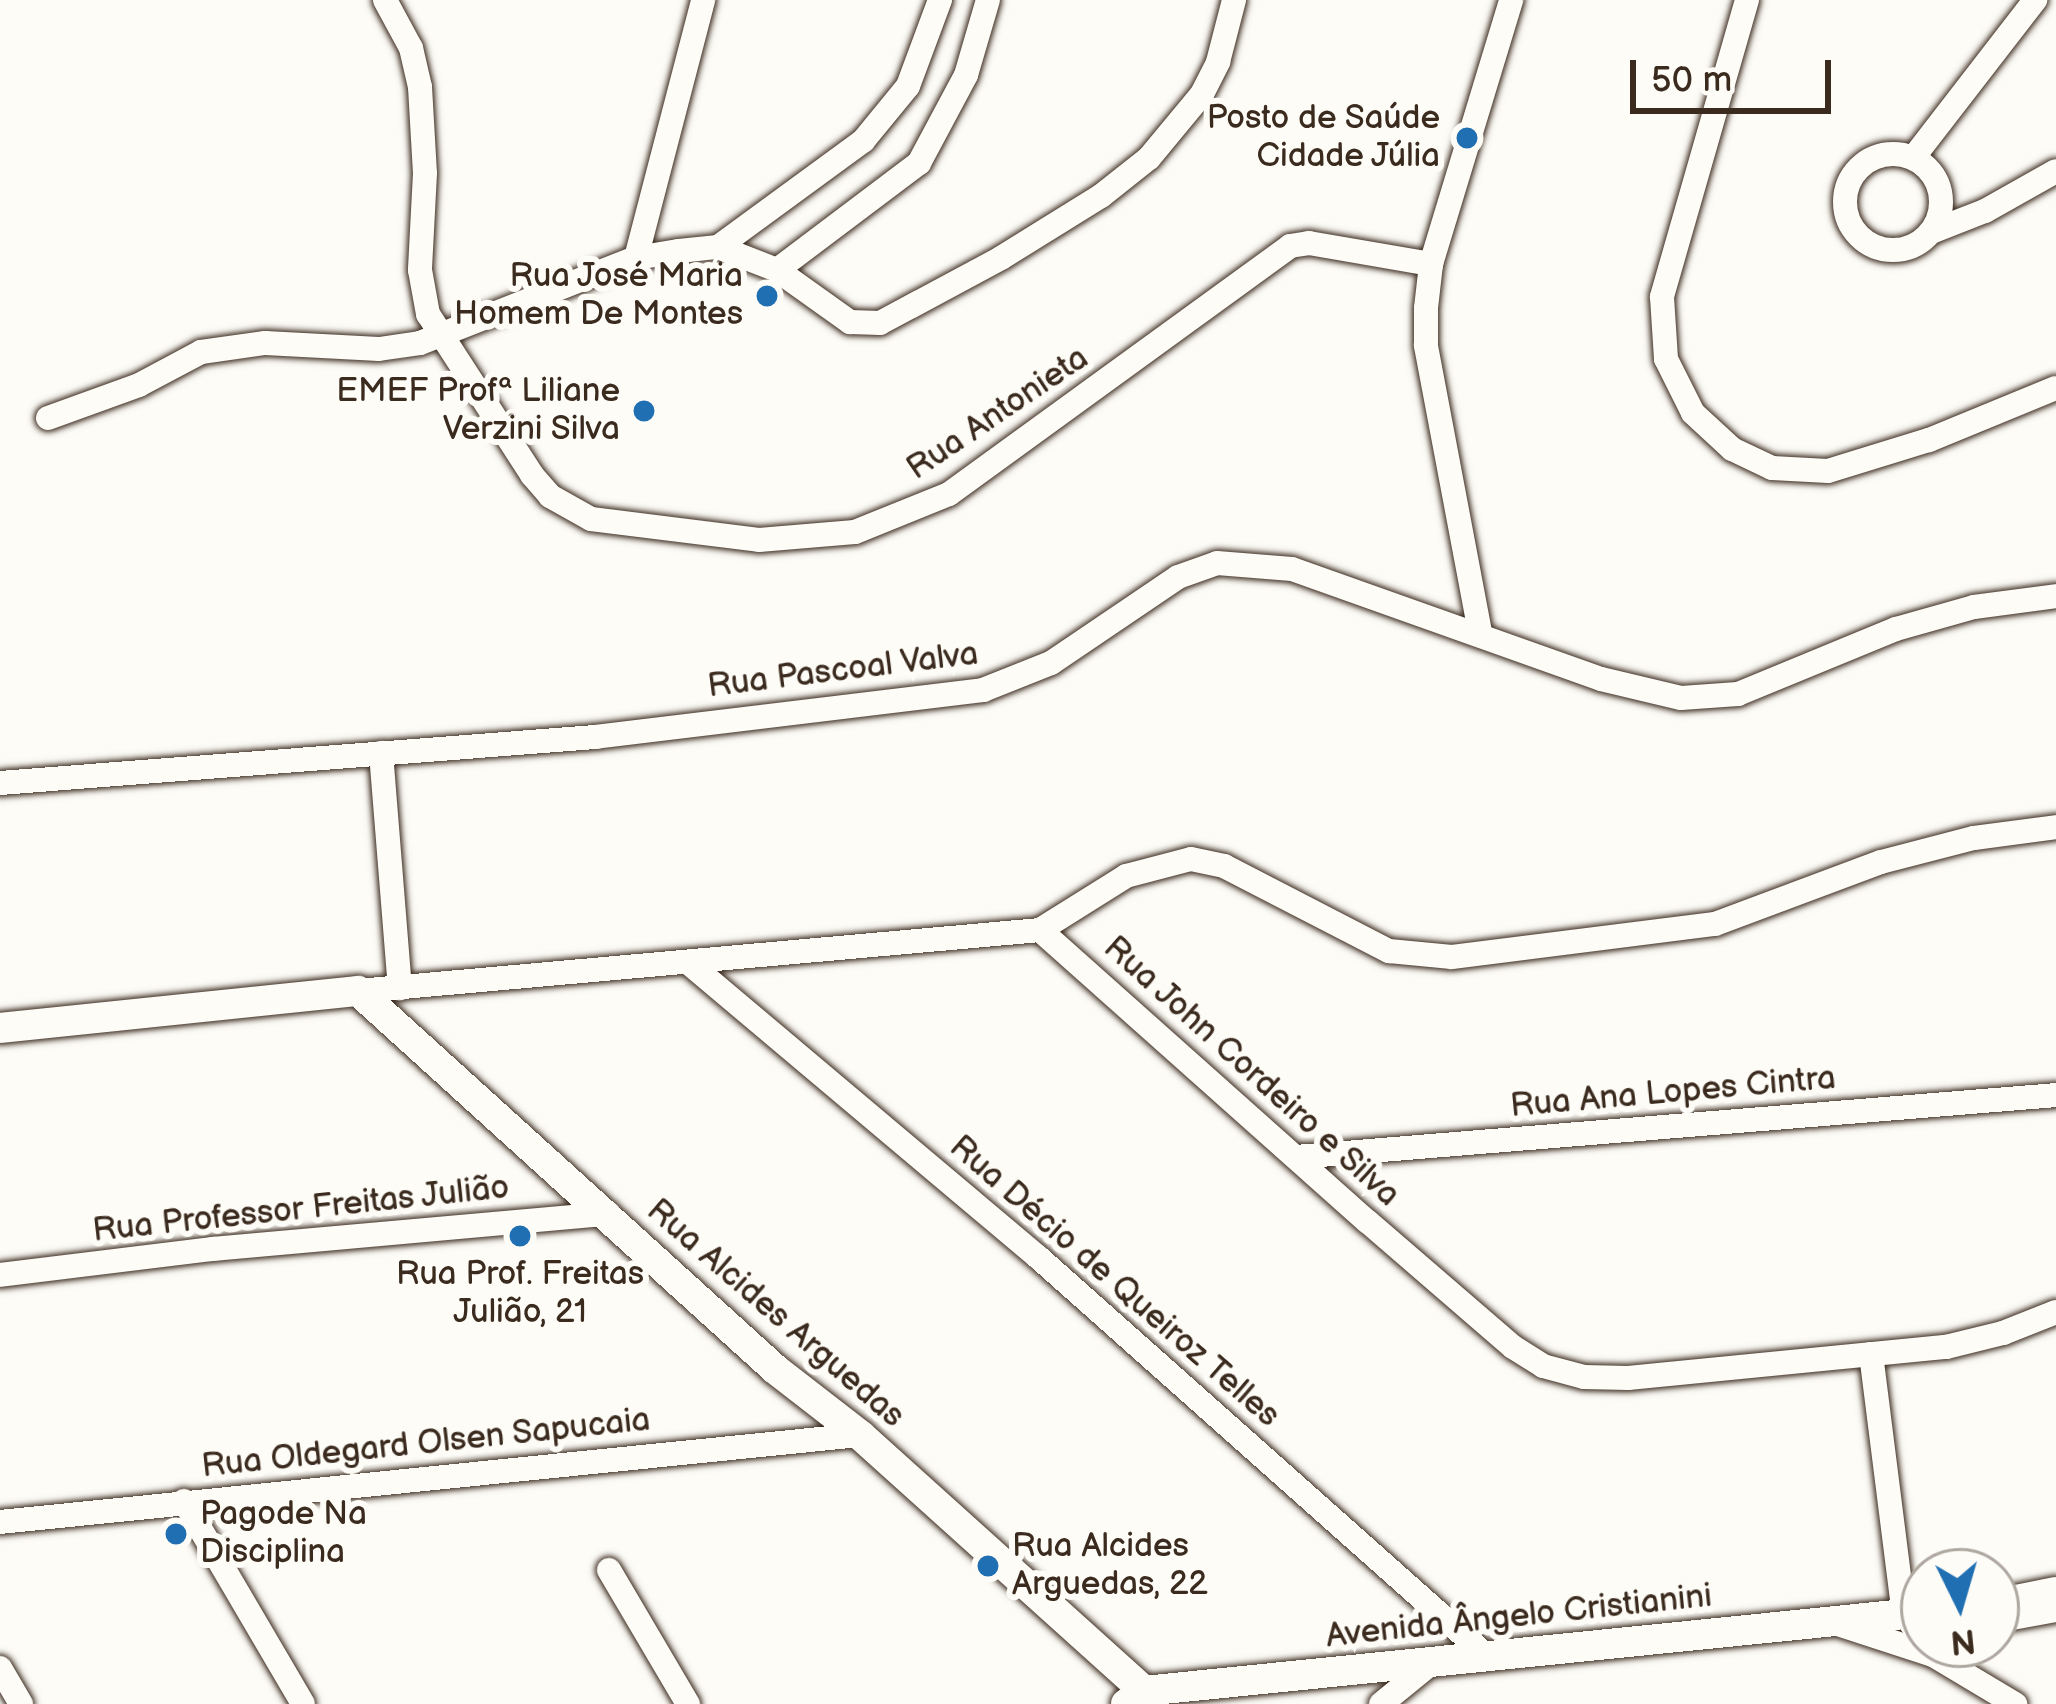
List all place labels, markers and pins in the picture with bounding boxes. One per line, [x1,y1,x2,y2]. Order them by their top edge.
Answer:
place label: Posto de Saúde Cidade Júlia [1206,99,1440,177]
marker: Posto de Saúde Cidade Júlia [1451,122,1483,154]
place label: Rua José Maria Homem De Montes [454,257,743,335]
marker: Rua José Maria Homem De Montes [754,283,780,309]
place label: EMEF Profª Liliane Verzini Silva [336,372,620,450]
marker: EMEF Profª Liliane Verzini Silva [631,398,657,424]
marker: Rua Prof. Freitas Julião, 21 [507,1223,533,1249]
place label: Rua Prof. Freitas Julião, 21 [396,1255,644,1333]
place label: Pagode Na Disciplina [200,1495,367,1573]
marker: Pagode Na Disciplina [163,1521,189,1547]
place label: Rua Alcides Arguedas, 22 [1012,1527,1208,1605]
marker: Rua Alcides Arguedas, 22 [975,1553,1001,1579]

